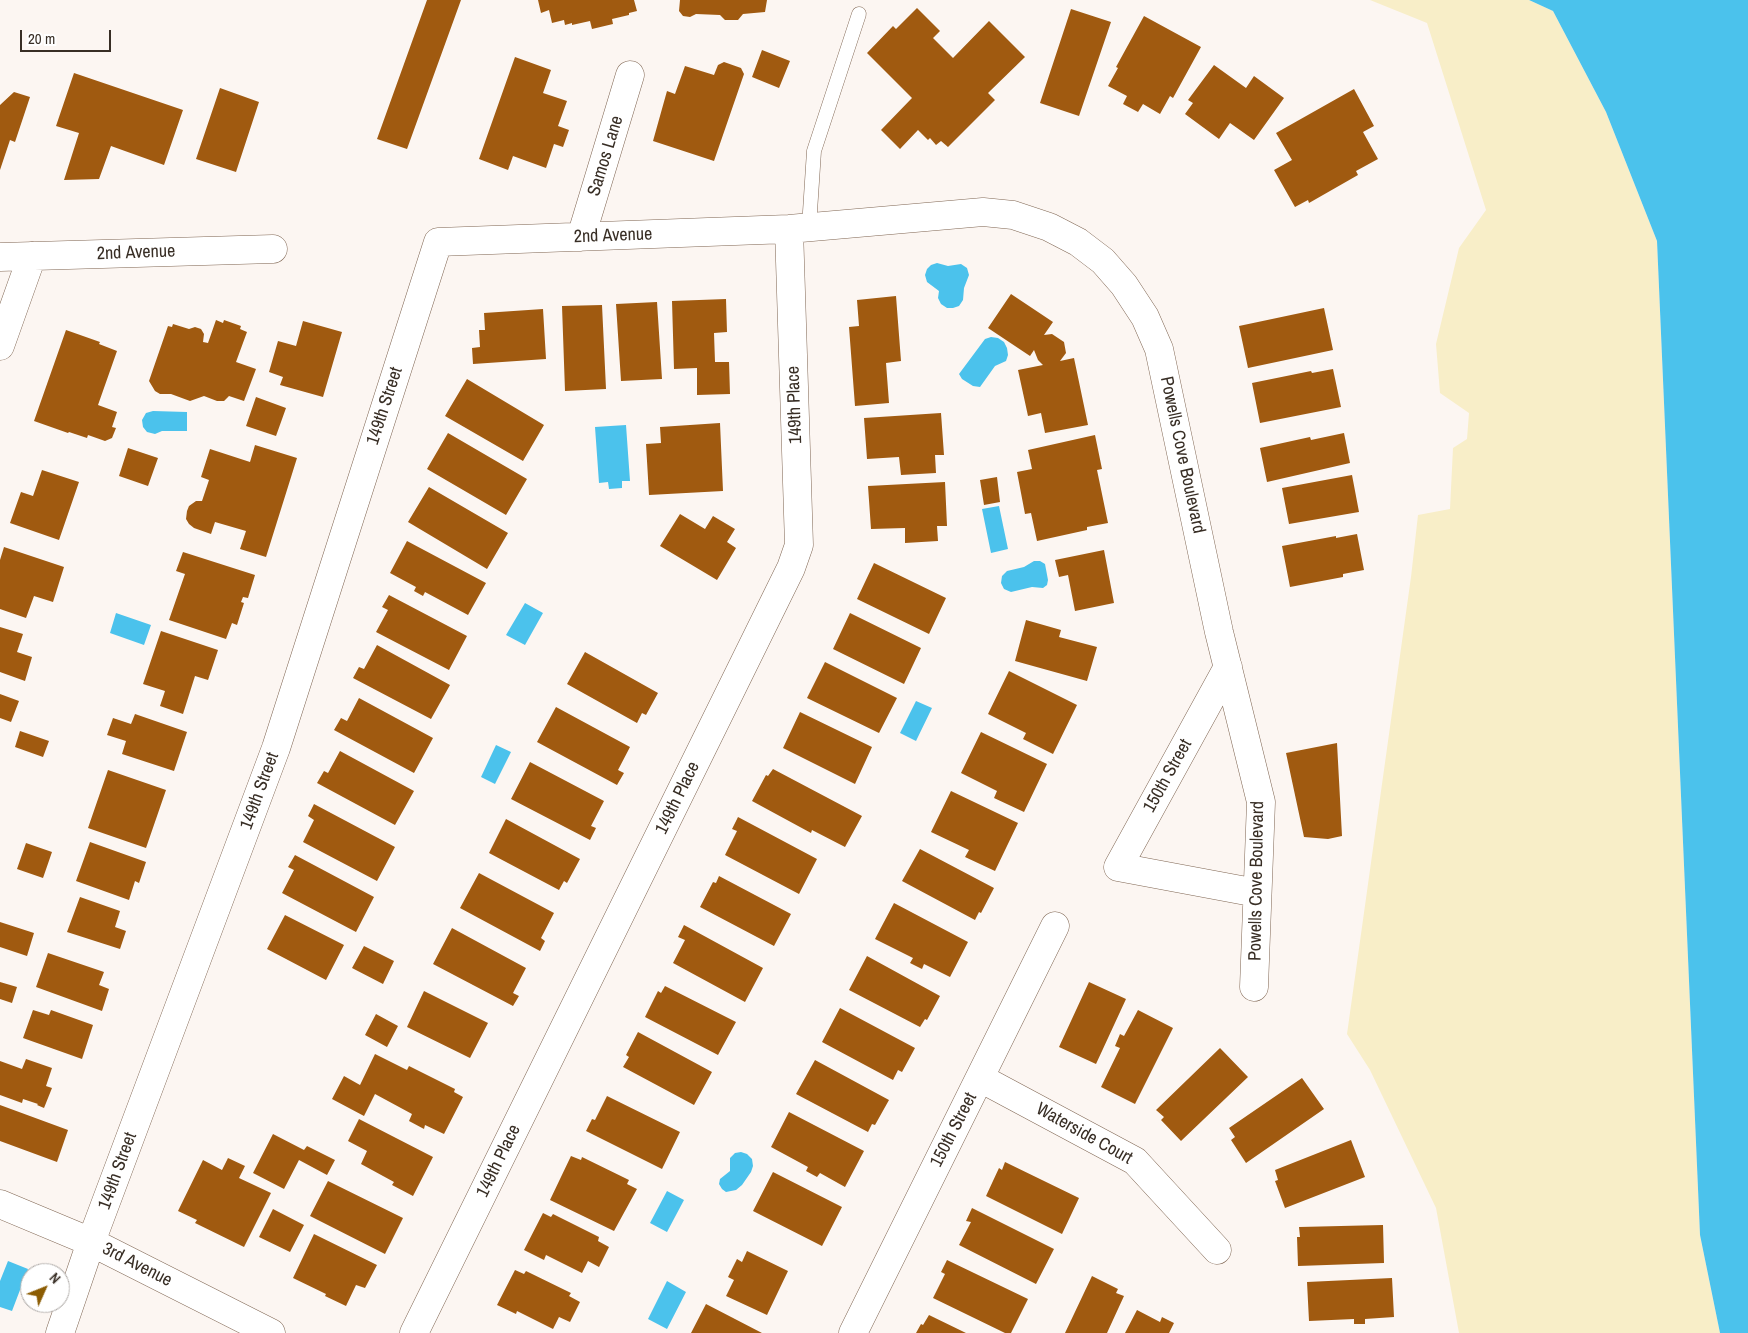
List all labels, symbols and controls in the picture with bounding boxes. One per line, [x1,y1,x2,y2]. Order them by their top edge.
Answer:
scale bar [22,20,114,52]
text: 20 m [28,28,55,49]
street label: Samos Lane [584,113,628,199]
street label: 2nd Avenue [573,224,653,248]
street label: 2nd Avenue [96,241,176,265]
street label: 149th Street [362,364,408,448]
street label: 149th Place [783,366,807,444]
street label: Powells Cove Boulevard [1155,375,1209,535]
street label: 150th Street [1139,736,1197,816]
street label: 149th Street [236,750,284,832]
street label: 149th Place [651,758,705,838]
street label: Powells Cove Boulevard [1245,801,1269,961]
street label: 150th Street [926,1089,982,1171]
street label: Waterside Court [1032,1099,1136,1169]
street label: 149th Place [472,1121,526,1201]
street label: 149th Street [94,1130,142,1212]
street label: 3rd Avenue [99,1238,175,1292]
north arrow [20,1263,70,1313]
text: N [46,1269,64,1288]

